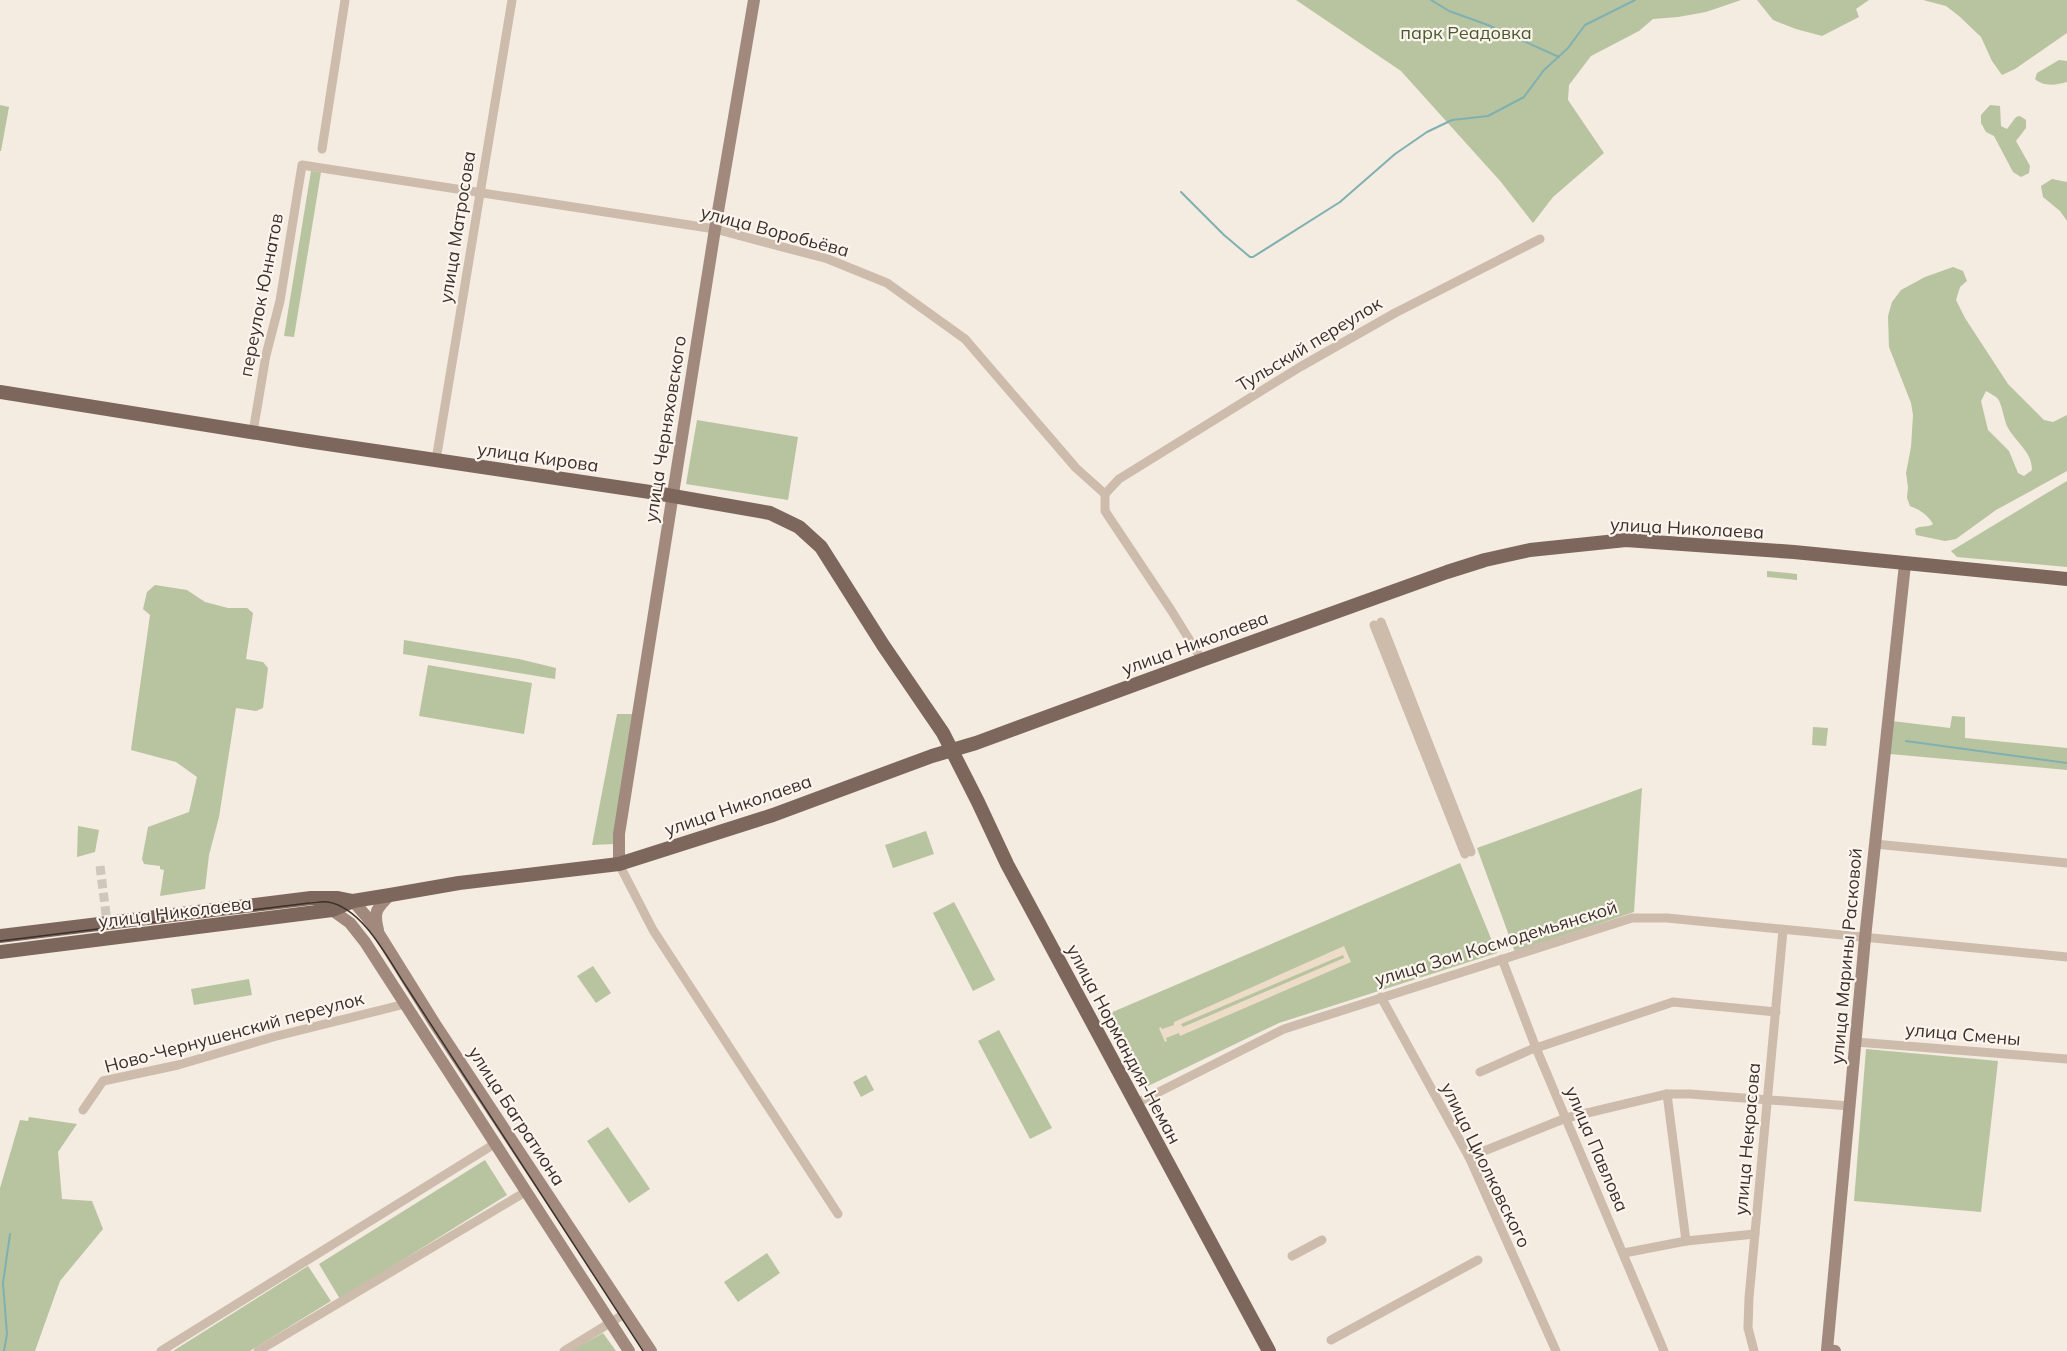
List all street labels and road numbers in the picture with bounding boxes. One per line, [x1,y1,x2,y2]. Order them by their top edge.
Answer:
street label: улица Матросова [434,149,480,305]
street label: улица Воробьёва [698,200,852,262]
street label: переулок Юннатов [234,211,288,379]
street label: Тульский переулок [1232,291,1386,396]
street label: улица Черняховского [639,334,691,524]
street label: улица Кирова [476,437,600,477]
street label: улица Николаева [1609,512,1765,544]
street label: улица Николаева [1119,606,1271,680]
street label: улица Николаева [661,769,815,841]
street label: улица Марины Расковой [1825,847,1867,1065]
street label: улица Николаева [97,891,253,933]
street label: улица Зои Космодемьянской [1372,895,1620,991]
street label: улица Нормандия-Неман [1061,940,1187,1148]
street label: Ново-Чернушенский переулок [102,986,366,1078]
street label: улица Смены [1904,1018,2022,1050]
street label: улица Багратиона [463,1042,571,1190]
street label: улица Некрасова [1729,1062,1765,1216]
street label: улица Циолковского [1436,1079,1536,1251]
street label: улица Павлова [1560,1083,1634,1215]

